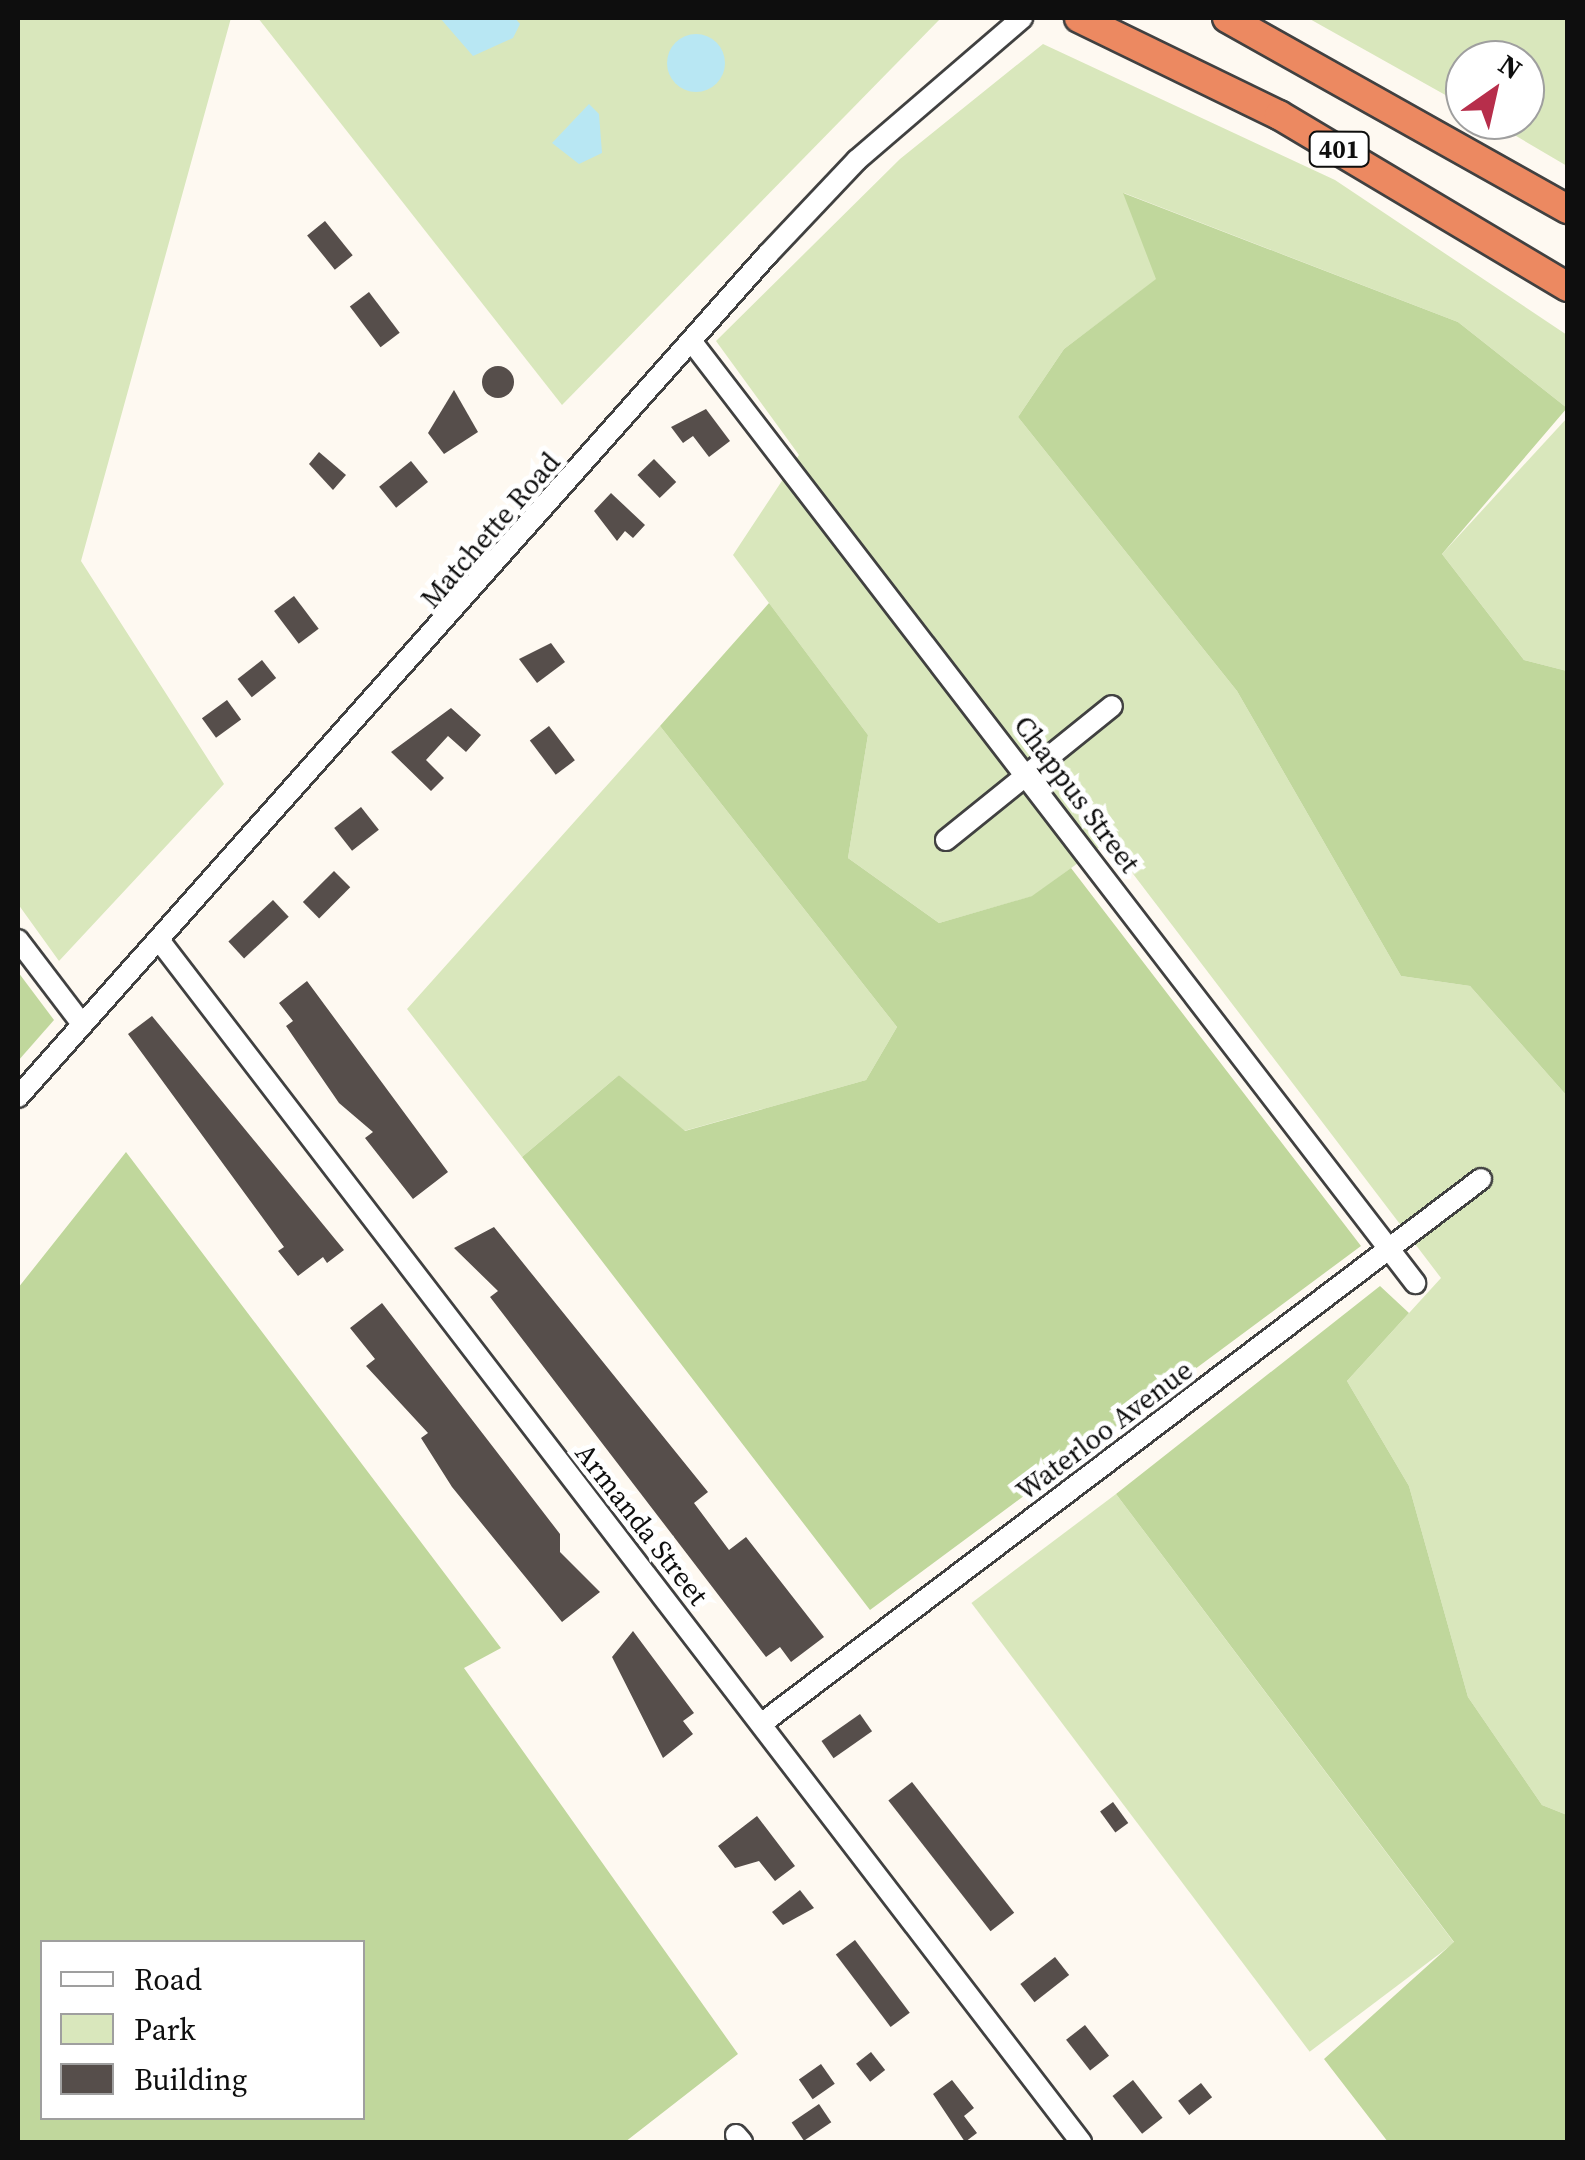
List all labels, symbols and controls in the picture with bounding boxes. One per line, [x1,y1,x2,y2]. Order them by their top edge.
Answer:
north arrow [1445,40,1545,140]
text: N [1492,45,1530,88]
road number: 401 [1306,129,1372,169]
street label: Matchette Road [413,445,567,615]
street label: Chappus Street [1007,709,1147,879]
street label: Waterloo Avenue [1009,1353,1199,1507]
street label: Armanda Street [569,1437,715,1611]
legend [40,1940,365,2120]
text: Road [134,1959,202,2000]
text: Park [134,2009,196,2050]
text: Building [134,2059,247,2100]

